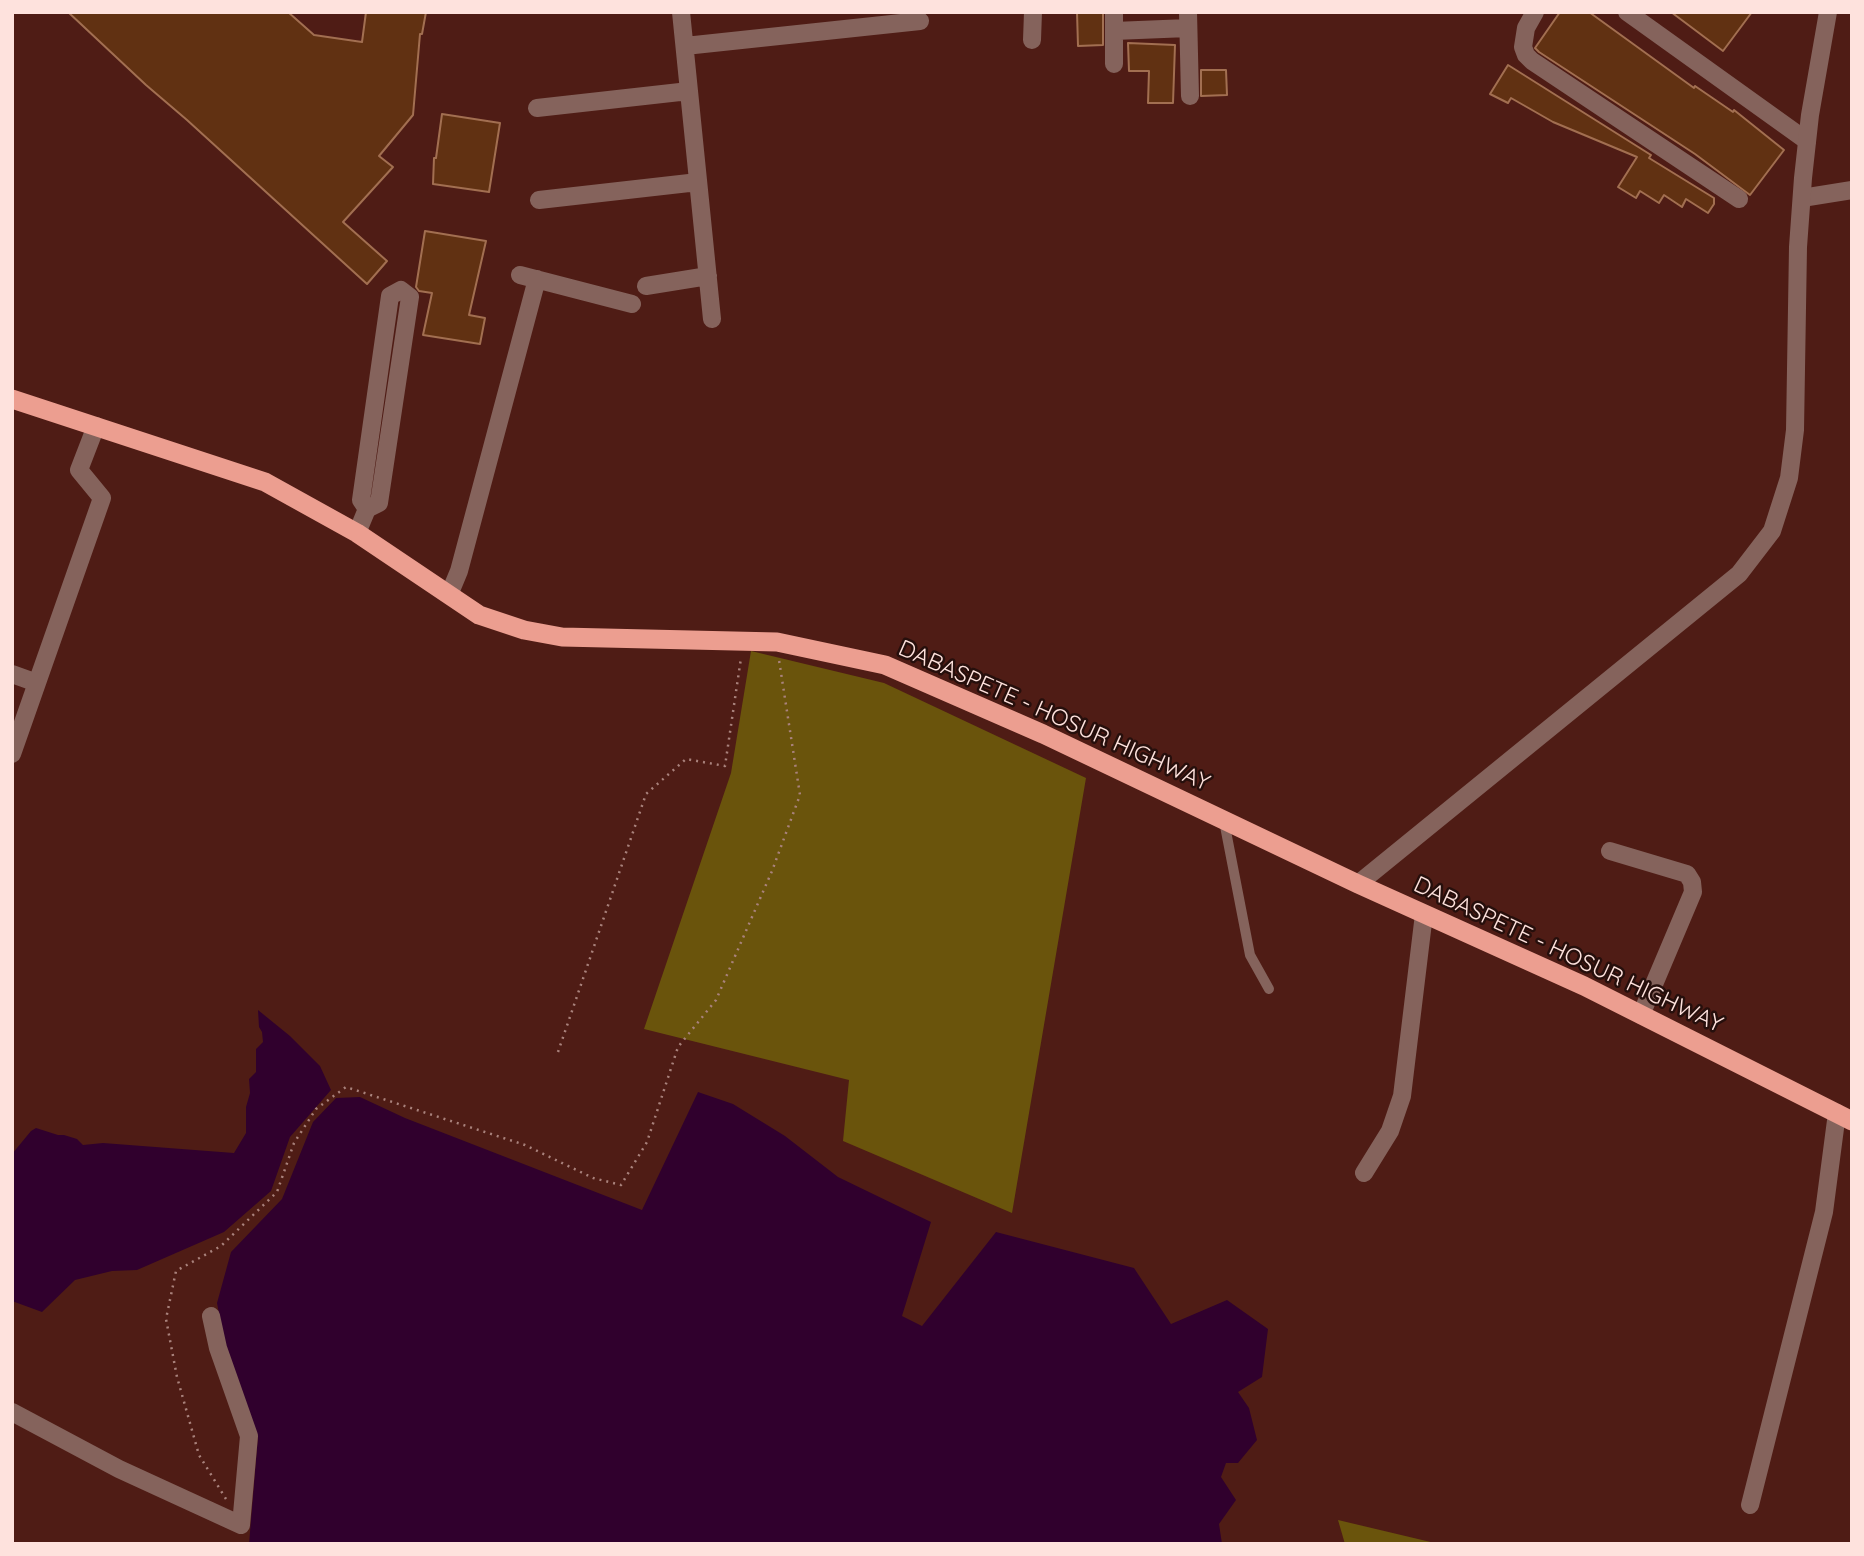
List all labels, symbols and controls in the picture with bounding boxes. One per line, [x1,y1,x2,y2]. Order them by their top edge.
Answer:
street label: DABASPETE - HOSUR HIGHWAY [894,635,1214,797]
street label: DABASPETE - HOSUR HIGHWAY [1409,871,1727,1039]

